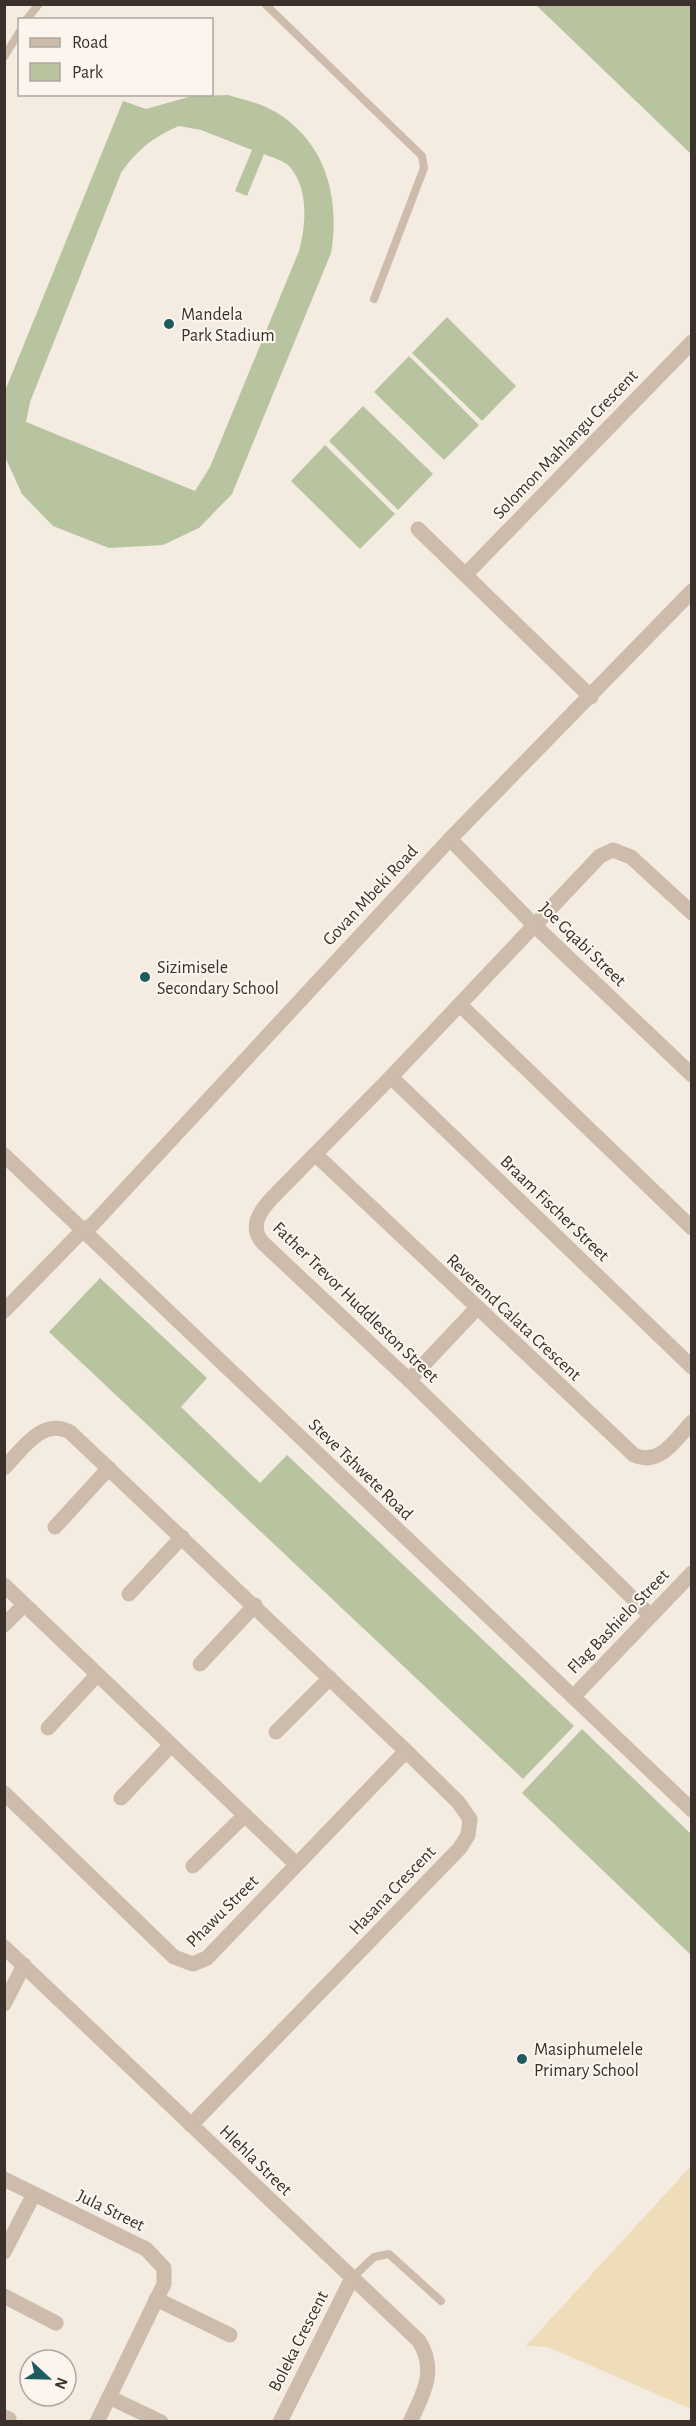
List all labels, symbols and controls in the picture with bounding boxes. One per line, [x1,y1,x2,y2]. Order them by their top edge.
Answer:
legend [18,18,213,96]
text: Road [72,34,108,52]
text: Park [72,64,104,82]
place label: Mandela Park Stadium [181,306,275,345]
marker: Mandela Park Stadium [162,317,176,331]
street label: Solomon Mahlangu Crescent [490,366,642,523]
street label: Govan Mbeki Road [320,842,422,949]
street label: Joe Gqabi Street [536,899,629,990]
place label: Sizimisele Secondary School [157,959,279,998]
marker: Sizimisele Secondary School [138,970,152,984]
street label: Braam Fischer Street [496,1152,612,1265]
street label: Father Trevor Huddleston Street [269,1219,442,1387]
street label: Reverend Calata Crescent [443,1251,584,1385]
street label: Steve Tshwete Road [305,1416,416,1524]
street label: Flag Bashielo Street [564,1566,673,1677]
street label: Hasana Crescent [346,1843,440,1939]
street label: Phawu Street [183,1872,262,1951]
place label: Masiphumelele Primary School [534,2041,643,2080]
marker: Masiphumelele Primary School [515,2052,529,2066]
street label: Hlehla Street [216,2122,295,2199]
street label: Jula Street [74,2187,147,2235]
street label: Boleka Crescent [266,2288,332,2395]
north arrow [18,2348,78,2408]
text: N [51,2375,70,2391]

